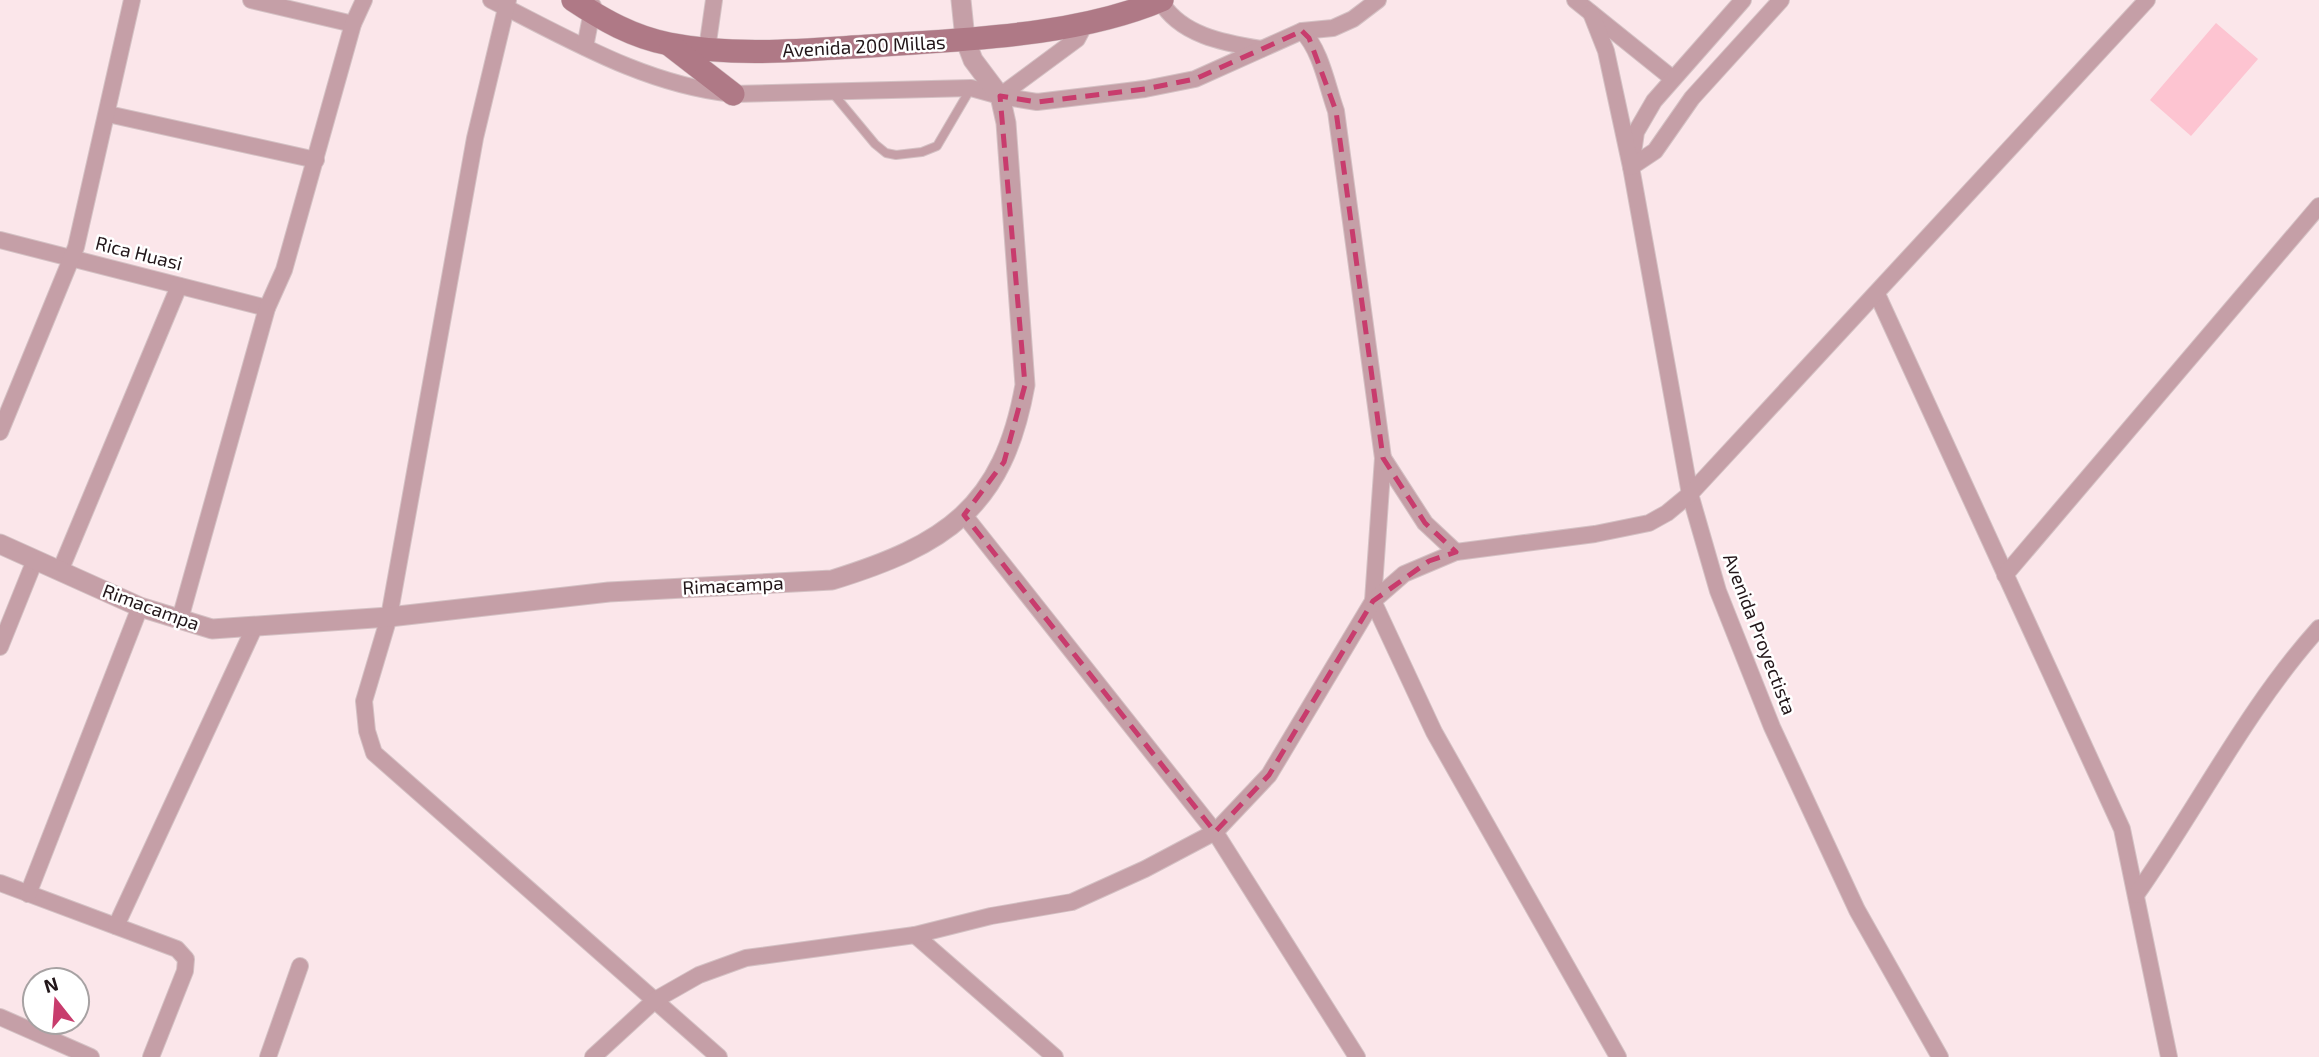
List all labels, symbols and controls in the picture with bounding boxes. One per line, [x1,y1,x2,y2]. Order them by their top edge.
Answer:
street label: Avenida 200 Millas [782,30,946,61]
street label: Rica Huasi [93,231,185,274]
street label: Avenida Proyectista [1719,550,1802,718]
street label: Rimacampa [682,570,784,599]
street label: Rimacampa [100,578,203,635]
north arrow [21,966,91,1036]
text: N [41,971,61,997]

